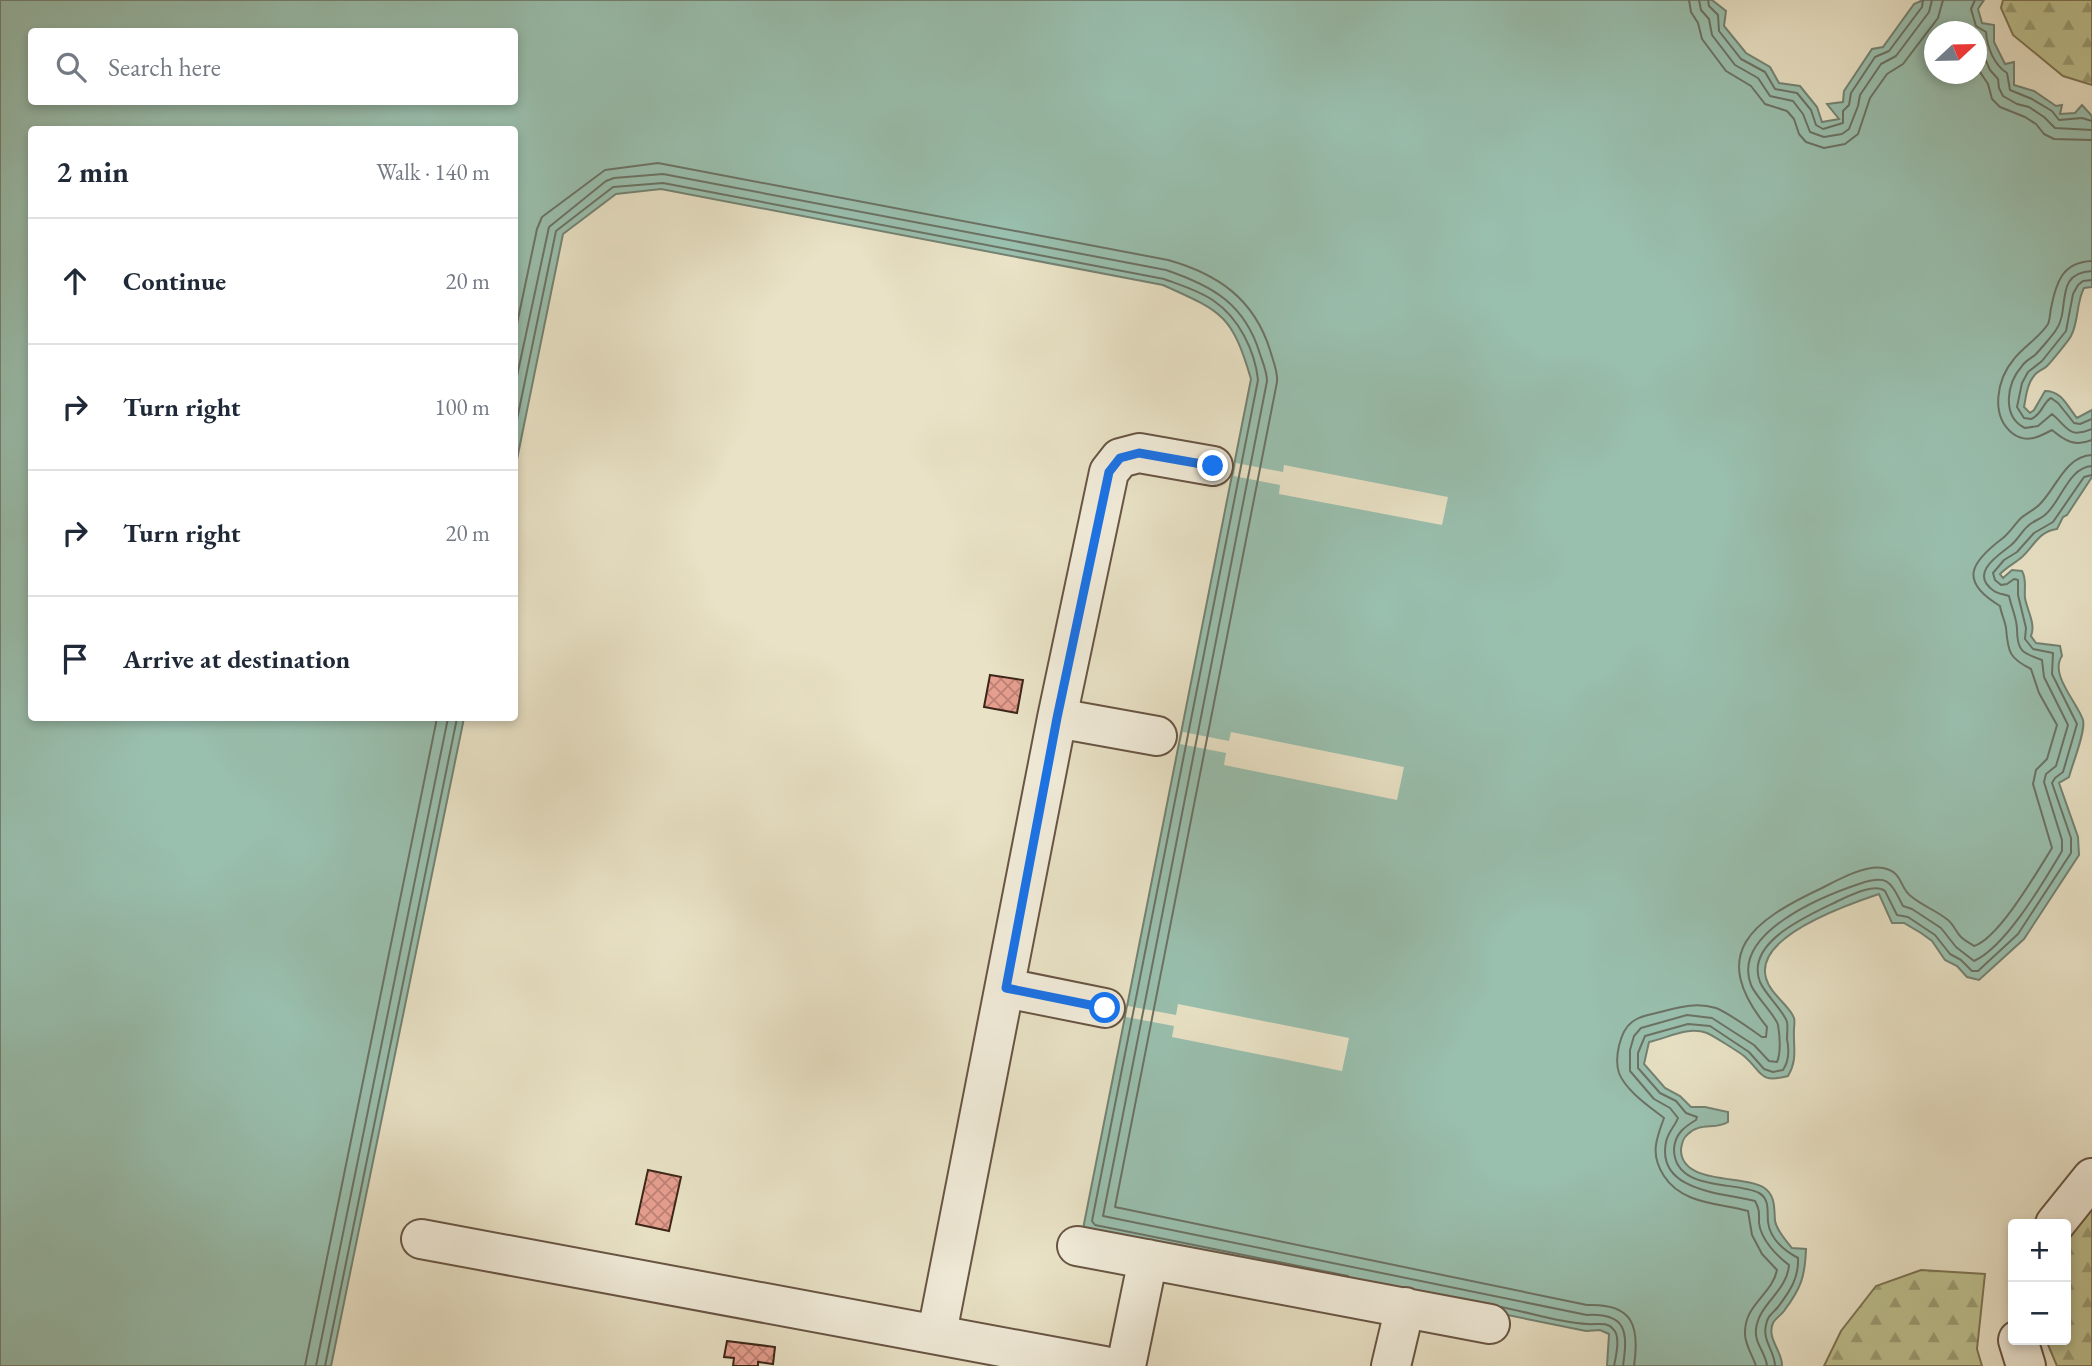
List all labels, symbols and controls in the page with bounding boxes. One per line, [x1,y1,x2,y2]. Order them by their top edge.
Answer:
north arrow [1924,21,1987,84]
search box [28,28,518,105]
icon: search [52,48,90,86]
text: Search here [108,50,221,84]
text: 2 min [56,152,129,191]
text: Walk · 140 m [376,157,490,187]
icon: ahead [56,262,94,300]
text: Continue [123,264,226,298]
text: 20 m [445,266,490,296]
icon: right [56,388,94,426]
text: Turn right [123,390,241,424]
text: 100 m [434,392,490,422]
route end [1197,450,1228,481]
icon: right [56,514,94,552]
text: Turn right [123,516,241,550]
text: 20 m [445,518,490,548]
icon: arrive [56,640,94,678]
text: Arrive at destination [123,642,350,676]
route start [1089,992,1120,1023]
map controls [2008,1219,2071,1345]
button: + [2008,1219,2071,1282]
button: − [2008,1282,2071,1345]

